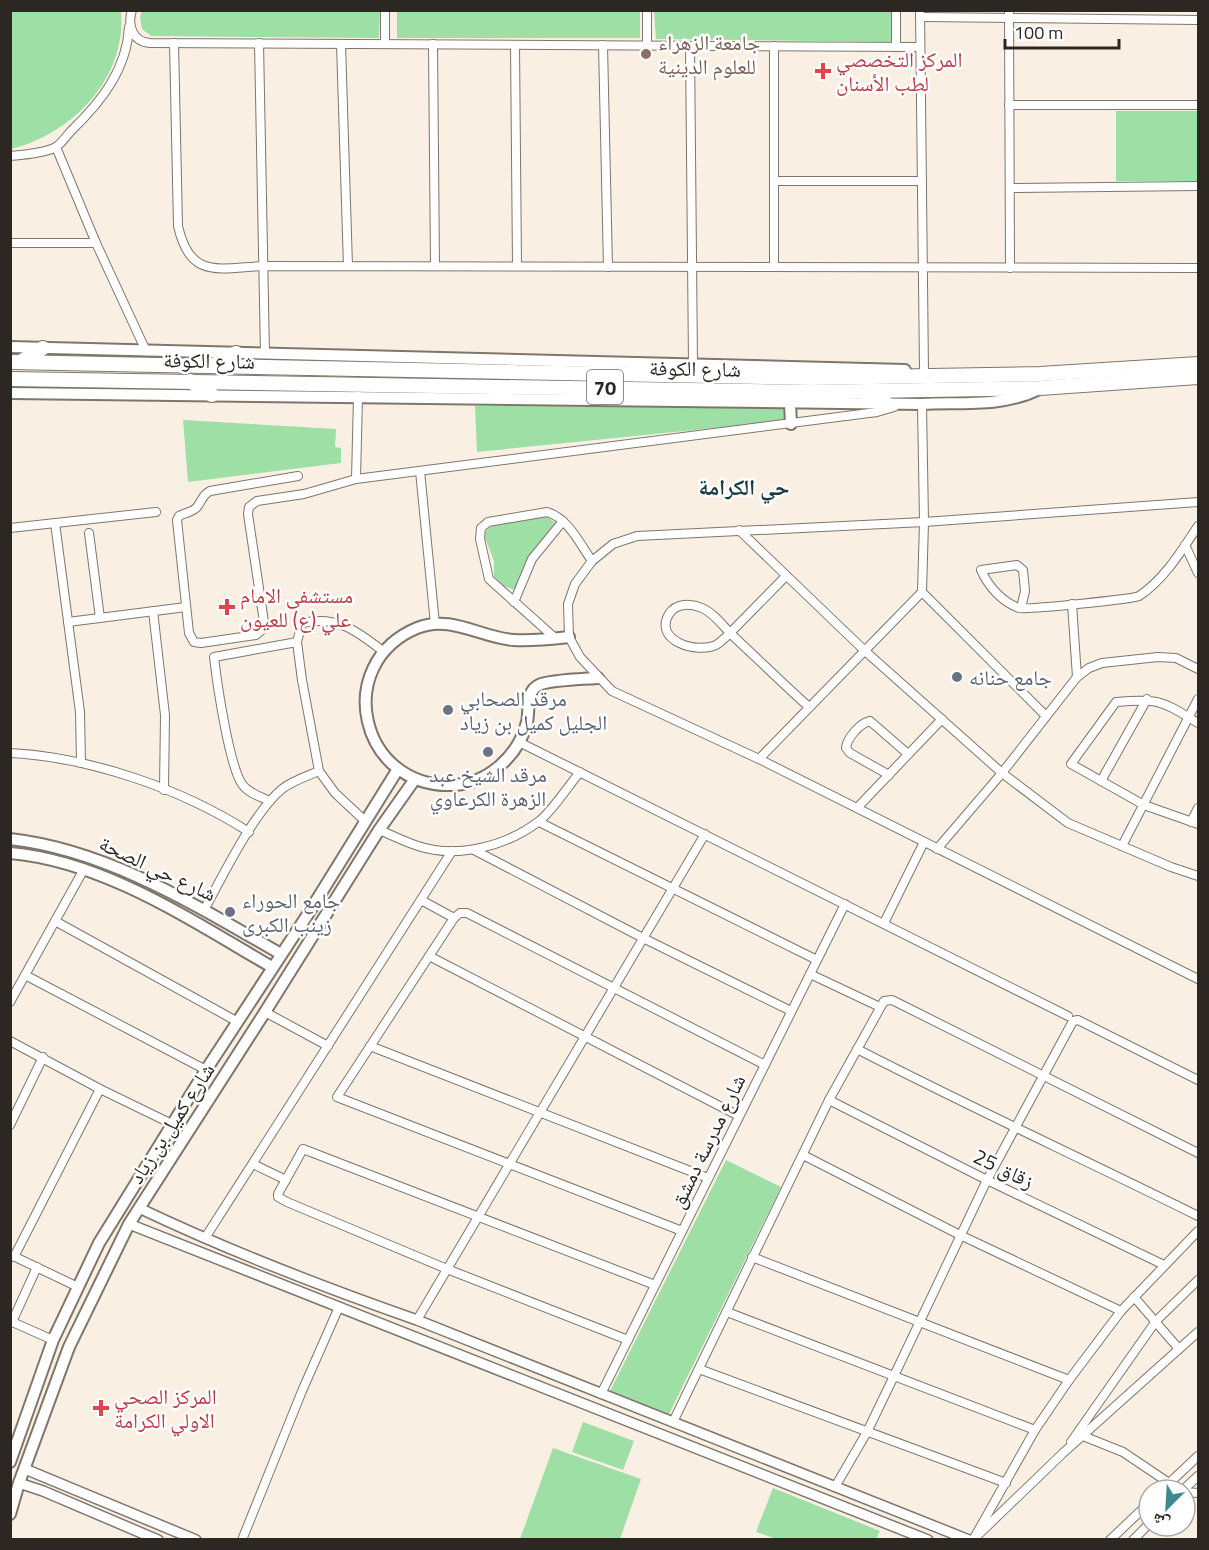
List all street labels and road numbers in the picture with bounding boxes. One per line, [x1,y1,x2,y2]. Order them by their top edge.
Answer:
street label: شارع الكوفة [163,343,255,377]
street label: شارع الكوفة [649,351,741,385]
road number: 70 [587,370,623,404]
street label: شارع حي الصحة [93,827,222,910]
street label: شارع كميل بن زياد [120,1056,222,1190]
street label: شارع مدرسة دمشق [661,1068,753,1214]
street label: زقاق 25 [968,1140,1040,1196]

